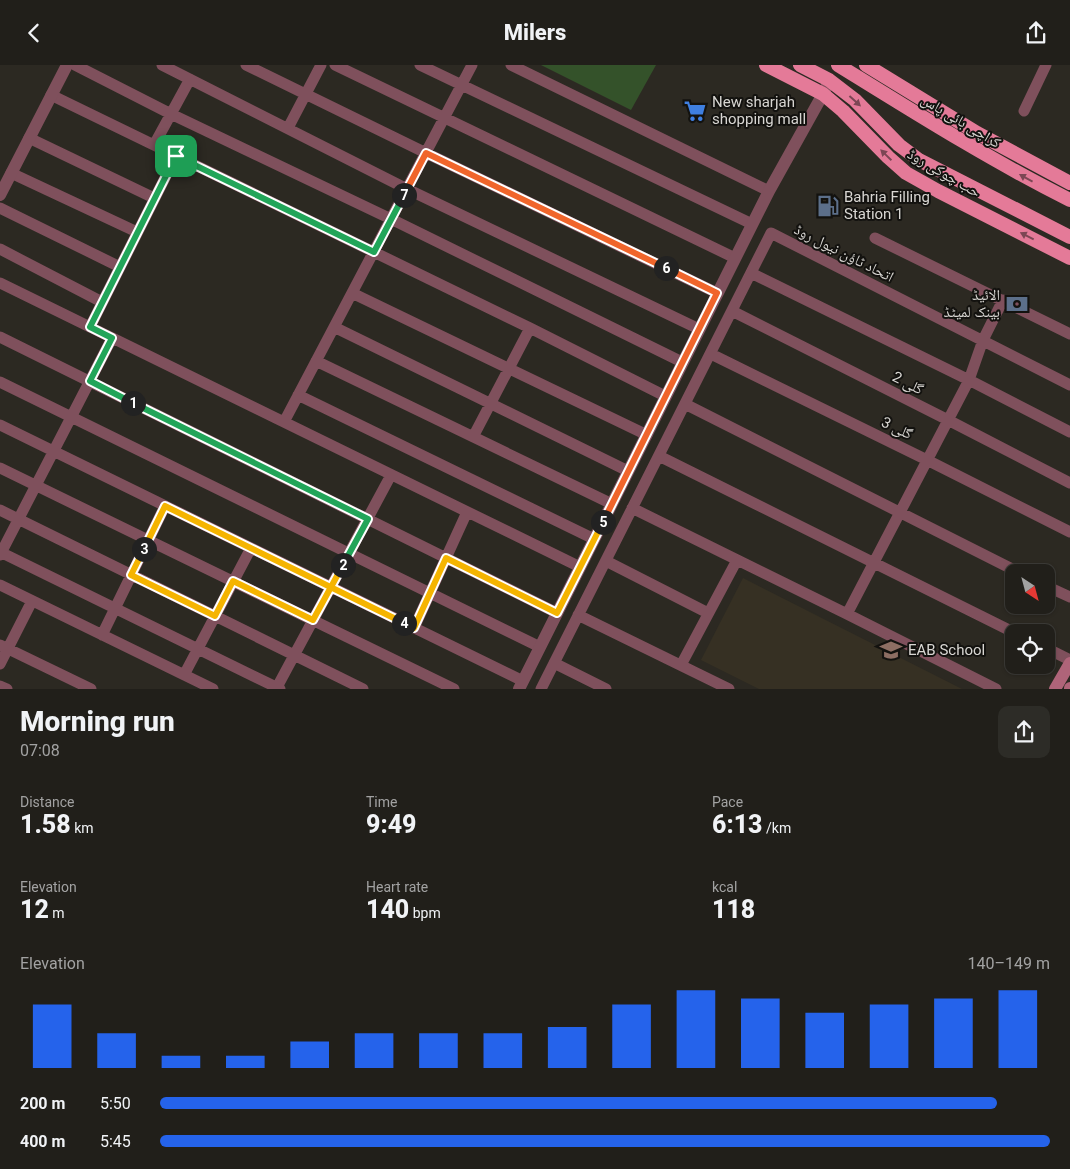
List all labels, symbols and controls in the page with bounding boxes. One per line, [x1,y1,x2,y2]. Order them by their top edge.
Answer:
icon: back [20,19,48,47]
icon: share [1022,19,1050,47]
text: Milers [504,20,566,45]
street label: کراچی بائی پاس [917,90,1004,153]
place label: New sharjah shopping mall [712,93,806,128]
one-way arrow [848,95,860,107]
supermarket icon: New sharjah shopping mall [682,98,708,124]
pin [155,135,197,177]
icon: arrive [162,142,190,170]
street label: حب چوکی روڈ [904,145,984,202]
one-way arrow [881,149,893,161]
one-way arrow [1019,174,1034,182]
pin: 7 [392,183,416,207]
text: 7 [400,187,409,203]
place label: Bahria Filling Station 1 [844,188,930,223]
fuel station icon: Bahria Filling Station 1 [815,193,841,219]
street label: اتحاد ٹاؤن نیول روڈ [791,220,897,287]
one-way arrow [1019,232,1034,240]
pin: 6 [654,255,678,281]
text: 6 [662,260,671,276]
place label: الائیڈ بینک لمیٹڈ [943,286,1000,321]
bank icon: الائیڈ بینک لمیٹڈ [1004,291,1030,317]
street label: گلی 2 [889,368,927,399]
pin: 1 [120,391,146,415]
text: 1 [129,395,138,411]
street label: گلی 3 [878,413,916,444]
pin: 5 [590,509,616,535]
text: 5 [599,514,608,530]
pin: 3 [132,537,156,561]
text: 3 [140,541,149,557]
pin: 2 [330,553,356,577]
text: 2 [339,557,348,573]
north arrow [1005,564,1055,614]
map controls [1005,564,1055,674]
pin: 4 [392,611,416,635]
text: 4 [400,615,409,631]
button: locate [1005,624,1055,674]
school or university icon: EAB School [878,637,904,663]
place label: EAB School [908,641,985,659]
text: Morning run [20,705,175,738]
button: share [998,706,1050,758]
text: 07:08 [20,741,60,760]
text: Distance [20,794,75,810]
text: Time [366,794,397,810]
text: Pace [712,794,743,810]
text: 1.58 [20,810,71,839]
text: 9:49 [366,810,417,839]
text: 6:13 [712,810,763,839]
text: km [71,820,94,836]
text: /km [763,820,791,836]
text: Elevation [20,879,77,895]
text: Heart rate [366,879,428,895]
text: kcal [712,879,737,895]
text: 12 [20,895,49,924]
text: 140 [366,895,409,924]
text: 118 [712,895,755,924]
text: m [49,905,65,921]
text: bpm [409,905,441,921]
text: Elevation [20,954,85,973]
text: 140–149 m [968,954,1050,973]
text: 200 m [20,1094,65,1113]
text: 5:50 [100,1094,131,1113]
text: 400 m [20,1132,65,1151]
text: 5:45 [100,1132,131,1151]

